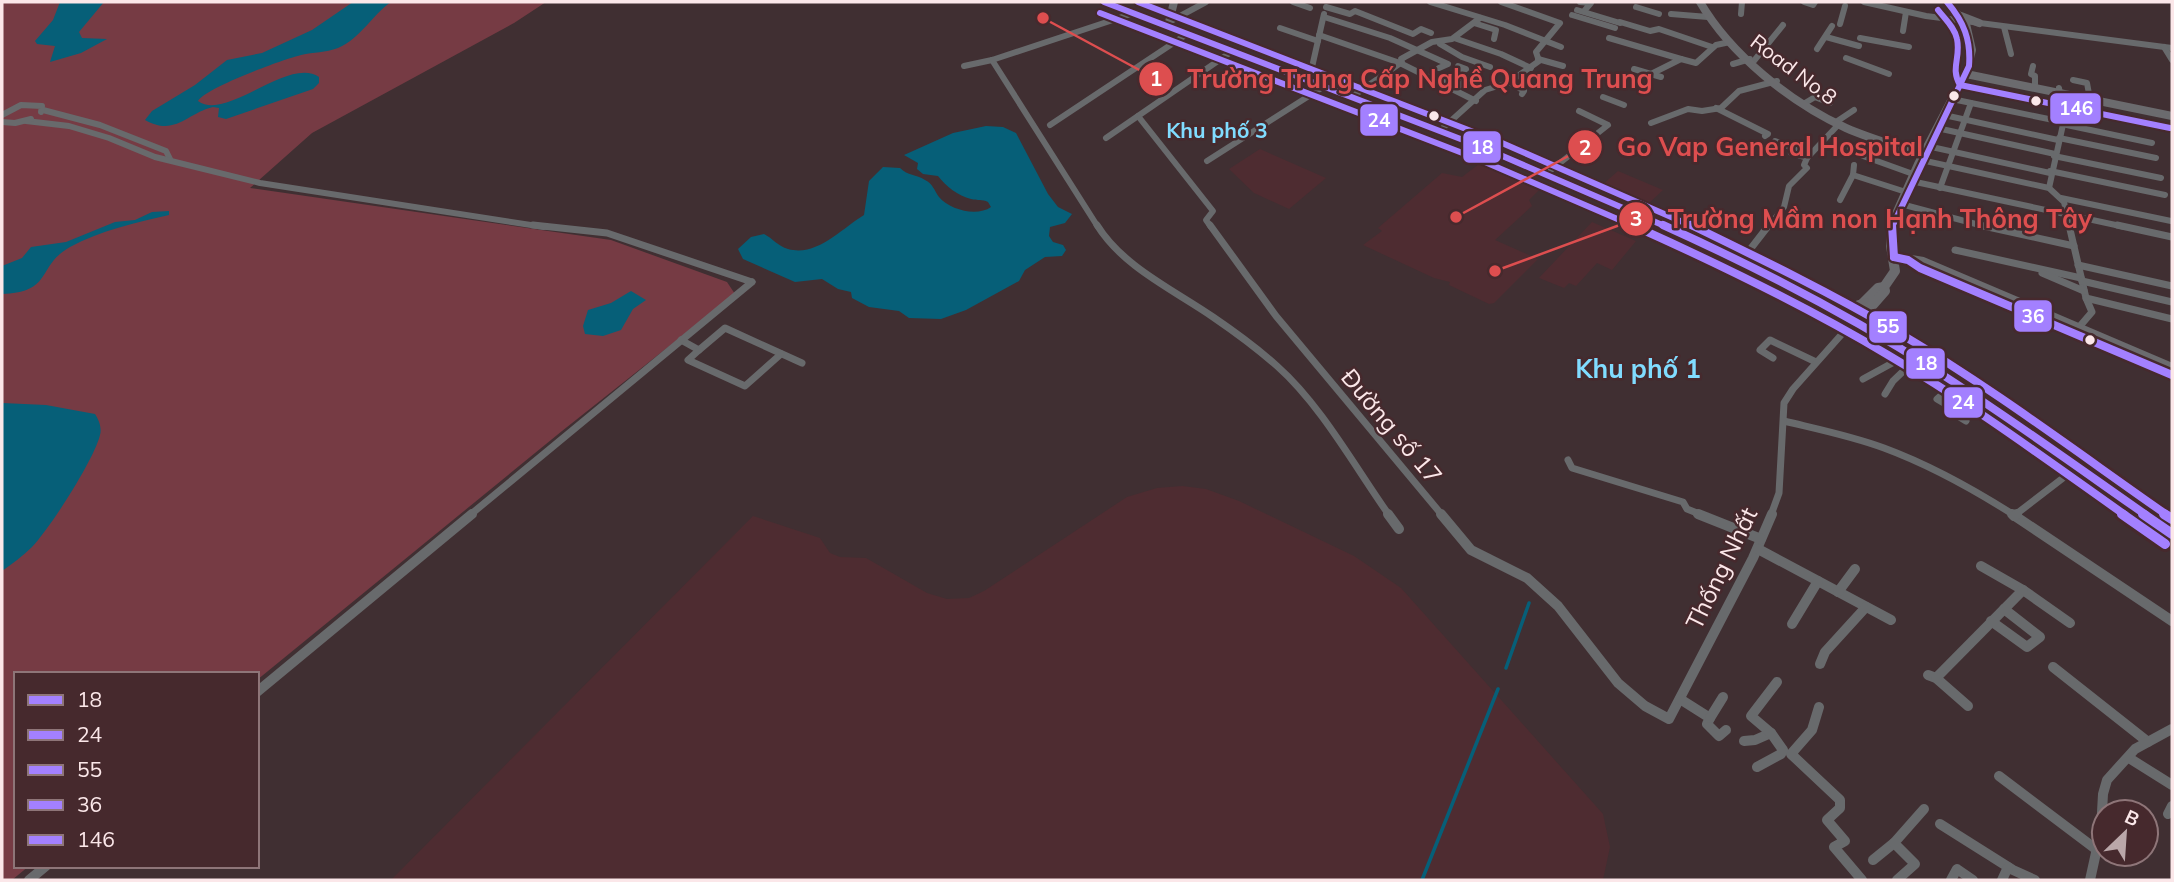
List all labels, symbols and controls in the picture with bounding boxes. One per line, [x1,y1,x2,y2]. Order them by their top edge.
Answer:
street label: Road No.8 [1746,28,1842,110]
callout: Trường Trung Cấp Nghề Quang Trung [1139,56,1667,103]
text: Trường Trung Cấp Nghề Quang Trung [1187,62,1653,95]
text: 1 [1150,65,1162,91]
unlabelled marker [1947,89,1961,103]
line badge: 146 [2049,92,2102,125]
unlabelled marker [2029,94,2043,108]
text: 146 [2059,96,2093,120]
line badge: 24 [1359,103,1399,137]
text: 24 [1368,108,1391,132]
unlabelled marker [1427,109,1441,123]
district label: Khu phố 3 [1166,117,1268,143]
callout: Go Vap General Hospital [1568,124,1937,171]
line badge: 18 [1462,130,1502,164]
text: Go Vap General Hospital [1617,130,1923,163]
text: 2 [1579,134,1591,160]
text: 18 [1471,135,1493,159]
callout: Trường Mầm non Hạnh Thông Tây [1619,196,2106,243]
text: Trường Mầm non Hạnh Thông Tây [1668,202,2093,235]
text: 3 [1630,205,1642,231]
line badge: 36 [2013,299,2053,333]
text: 36 [2022,304,2044,328]
line badge: 55 [1868,310,1908,344]
text: 55 [1877,314,1899,338]
unlabelled marker [2083,333,2097,347]
line badge: 18 [1905,347,1946,380]
text: 18 [1915,351,1937,375]
district label: Khu phố 1 [1575,352,1701,385]
street label: Đường số 17 [1335,362,1449,490]
line badge: 24 [1943,386,1984,419]
text: 24 [1952,390,1975,414]
street label: Thống Nhất [1679,502,1763,634]
legend [14,672,259,868]
text: 18 [77,686,102,712]
text: 24 [77,721,103,747]
text: 55 [77,756,102,782]
text: 36 [77,791,102,817]
north arrow [2090,798,2160,868]
text: B [2121,804,2143,831]
text: 146 [77,826,115,852]

